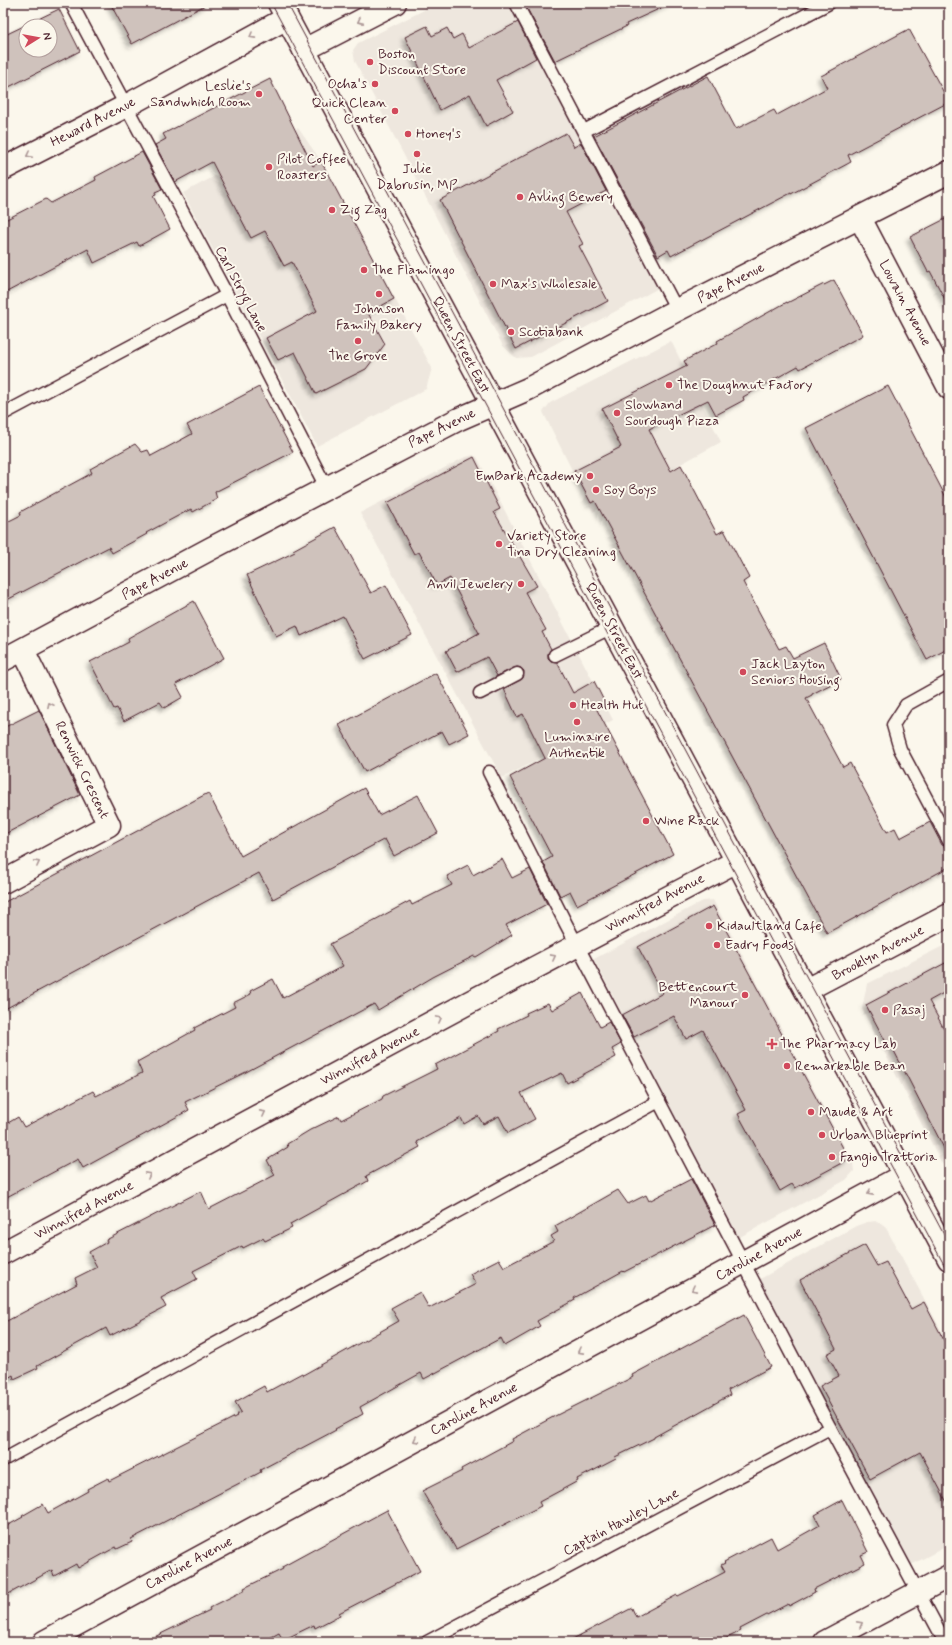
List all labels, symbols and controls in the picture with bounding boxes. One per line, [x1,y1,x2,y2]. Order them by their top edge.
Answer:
one-way arrow [357,16,364,24]
north arrow [18,18,58,58]
text: N [39,31,54,41]
one-way arrow [249,31,257,39]
place label: Boston Discount Store [378,45,466,79]
marker: Boston Discount Store [365,57,375,67]
place label: Ocha's [327,75,367,93]
place label: Leslie's Sandwhich Room [150,77,251,111]
marker: Ocha's [370,79,380,89]
marker: Leslie's Sandwhich Room [254,89,264,99]
street label: Heward Avenue [47,93,139,151]
place label: Quick Clean Center [311,94,387,128]
marker: Quick Clean Center [390,106,400,116]
place label: Honey's [416,125,461,143]
marker: Honey's [403,129,413,139]
marker: Julie Dabrusin, MP [412,149,422,159]
place label: Pilot Coffee Roasters [277,150,346,184]
one-way arrow [26,151,33,158]
place label: Julie Dabrusin, MP [377,160,458,194]
marker: Pilot Coffee Roasters [264,162,274,172]
place label: Avling Bewery [528,188,613,208]
marker: Avling Bewery [515,192,525,202]
place label: Zig Zag [340,201,387,221]
marker: Zig Zag [327,205,337,215]
street label: Carl Stryg Lane [209,243,271,336]
street label: Louvain Avenue [875,257,935,349]
street label: Pape Avenue [694,258,768,308]
place label: The Flamingo [372,261,455,279]
marker: The Flamingo [359,265,369,275]
place label: Max's Wholesale [501,275,598,293]
marker: Max's Wholesale [488,279,498,289]
marker: Johnson Family Bakery [374,289,384,299]
street label: Queen Street East [428,293,494,397]
place label: Johnson Family Bakery [336,300,422,334]
place label: Scotiabank [519,323,584,341]
marker: Scotiabank [506,327,516,337]
marker: The Grove [353,336,363,346]
place label: The Grove [329,347,388,365]
place label: The Doughnut Factory [677,376,812,394]
marker: The Doughnut Factory [664,380,674,390]
place label: Slowhand Sourdough Pizza [625,396,719,430]
street label: Pape Avenue [405,404,479,452]
marker: Slowhand Sourdough Pizza [612,408,622,418]
place label: EmBark Academy [475,467,582,485]
marker: EmBark Academy [585,471,595,481]
place label: Soy Boys [604,481,657,499]
marker: Soy Boys [591,485,601,495]
place label: Variety Store Tina Dry Cleaning [507,527,616,561]
marker: Variety Store Tina Dry Cleaning [494,539,504,549]
street label: Pape Avenue [119,554,192,604]
place label: Anvil Jewelery [427,575,513,593]
marker: Anvil Jewelery [516,579,526,589]
street label: Queen Street East [581,579,647,683]
place label: Jack Layton Seniors Housing [751,655,840,691]
marker: Jack Layton Seniors Housing [738,667,748,677]
place label: Health Hut [581,696,643,714]
marker: Health Hut [568,700,578,710]
one-way arrow [47,702,55,710]
marker: Luminaire Authentik [572,717,582,727]
street label: Renwick Crescent [51,718,113,822]
place label: Luminaire Authentik [544,728,610,762]
place label: Wine Rack [654,812,720,830]
marker: Wine Rack [641,816,651,826]
one-way arrow [33,861,40,868]
street label: Winnifred Avenue [602,869,708,937]
place label: Kidaultland Cafe [717,917,822,935]
marker: Kidaultland Cafe [704,921,714,931]
street label: Brooklyn Avenue [829,921,927,985]
place label: Eadry Foods [725,936,794,954]
marker: Eadry Foods [712,940,722,950]
one-way arrow [549,955,557,962]
place label: Bettencourt Manour [658,978,738,1012]
marker: Bettencourt Manour [740,990,750,1000]
place label: Pasaj [893,1001,925,1019]
marker: Pasaj [880,1005,890,1015]
one-way arrow [435,1016,442,1023]
street label: Winnifred Avenue [317,1022,423,1090]
place label: The Pharmacy Lab [780,1035,896,1053]
marker: The Pharmacy Lab [767,1039,777,1049]
place label: Remarkable Bean [795,1057,905,1075]
marker: Remarkable Bean [782,1061,792,1071]
place label: Maude & Art [819,1103,893,1121]
marker: Maude & Art [806,1107,816,1117]
one-way arrow [259,1111,266,1118]
place label: Urban Blueprint [830,1126,929,1144]
marker: Urban Blueprint [817,1130,827,1140]
place label: Fangio Trattoria [840,1148,938,1167]
marker: Fangio Trattoria [827,1152,837,1162]
one-way arrow [144,1172,151,1180]
street label: Winnifred Avenue [31,1176,137,1244]
one-way arrow [867,1189,874,1196]
street label: Caroline Avenue [712,1223,806,1285]
one-way arrow [691,1285,698,1292]
one-way arrow [577,1346,584,1354]
street label: Caroline Avenue [427,1378,521,1440]
one-way arrow [413,1435,421,1442]
street label: Captain Hawley Lane [560,1484,682,1560]
street label: Caroline Avenue [142,1532,236,1594]
one-way arrow [855,1621,863,1628]

